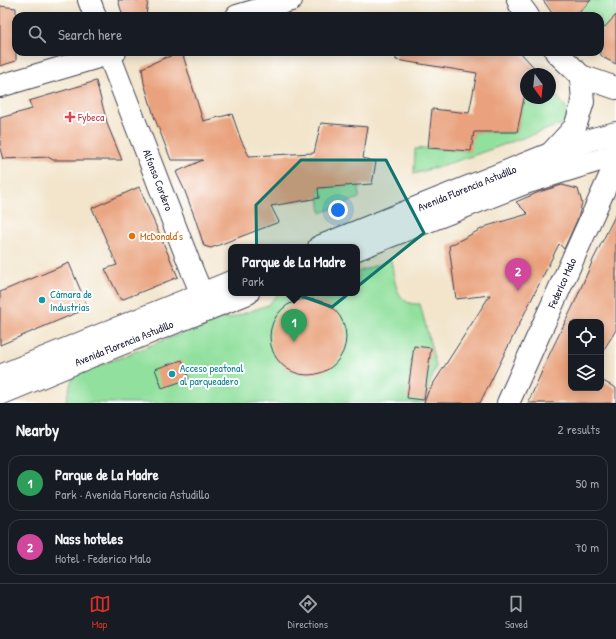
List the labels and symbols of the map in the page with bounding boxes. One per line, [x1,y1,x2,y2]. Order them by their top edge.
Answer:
north arrow [520,68,556,104]
place label: Fybeca [77,110,105,124]
marker: Fybeca [65,112,75,122]
street label: Alfonso Cordero [140,147,176,213]
street label: Avenida Florencia Astudillo [416,162,519,214]
your location [328,200,348,220]
place label: McDonald's [140,229,183,243]
marker: McDonald's [127,231,137,241]
street label: Federico Malo [544,255,579,311]
pin: 2 [505,258,531,291]
place label: Cámara de Industrias [50,287,92,314]
marker: Cámara de Industrias [37,295,47,305]
pin: 1 [281,309,307,342]
street label: Avenida Florencia Astudillo [73,317,176,369]
place label: Acceso peatonal al parqueadero [180,361,243,388]
marker: Acceso peatonal al parqueadero [167,369,177,379]

